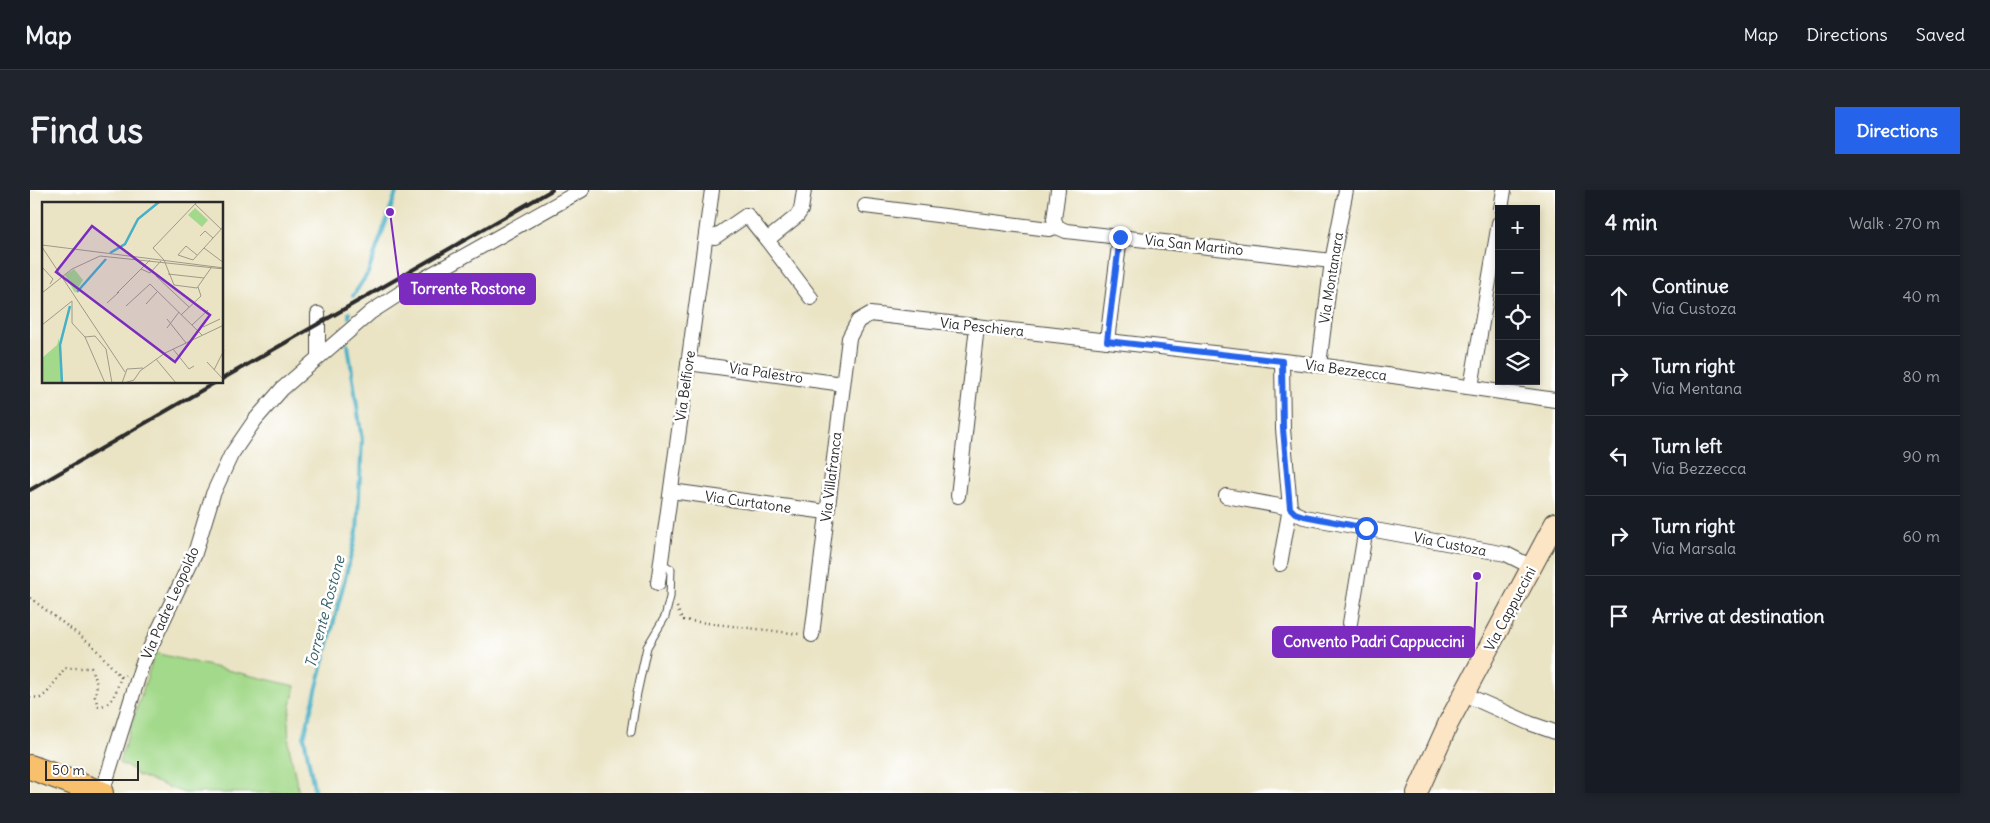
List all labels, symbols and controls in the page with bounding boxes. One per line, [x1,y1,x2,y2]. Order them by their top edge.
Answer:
text: Map [25,20,72,50]
text: Map [1743,23,1778,46]
text: Directions [1806,23,1888,46]
text: Saved [1916,23,1965,46]
button: Directions [1835,107,1960,154]
text: Find us [30,108,143,152]
inset map [42,202,224,384]
map controls [1495,205,1540,385]
button: + [1495,205,1540,250]
text: 4 min [1605,209,1657,236]
text: Walk · 270 m [1849,213,1940,233]
route end [1109,226,1132,249]
street label: Via San Martino [1144,231,1244,259]
street label: Via Montanara [1315,231,1347,325]
button: − [1495,250,1540,295]
callout: Torrente Rostone [400,274,535,304]
text: Continue [1652,274,1729,298]
text: Torrente Rostone [410,279,526,298]
icon: ahead [1605,282,1633,310]
text: 40 m [1902,286,1940,306]
button: locate [1495,295,1540,340]
text: Via Custoza [1652,298,1736,318]
street label: Via Peschiera [939,314,1025,340]
button: layers [1495,340,1540,385]
street label: Via Belfiore [671,349,699,423]
text: Turn right [1652,354,1735,378]
street label: Via Bezzecca [1304,355,1388,385]
street label: Via Palestro [728,359,804,387]
icon: right [1605,362,1633,390]
text: 80 m [1902,366,1940,386]
text: Via Mentana [1652,378,1742,398]
street label: Via Villafranca [817,431,845,523]
text: Turn left [1652,434,1722,458]
icon: left [1605,442,1633,470]
text: 90 m [1902,446,1940,466]
text: Via Bezzecca [1652,458,1746,478]
street label: Via Curtatone [704,487,792,517]
text: Turn right [1652,514,1735,538]
route start [1355,517,1378,540]
icon: right [1605,522,1633,550]
text: 60 m [1902,526,1940,546]
street label: Via Custoza [1412,528,1488,560]
text: Via Marsala [1652,538,1736,558]
street label: Via Padre Leopoldo [137,544,203,662]
water label: Torrente Rostone [300,553,349,670]
street label: Via Cappuccini [1480,564,1540,654]
icon: arrive [1605,602,1633,630]
text: Arrive at destination [1652,604,1825,628]
callout: Convento Padri Cappuccini [1273,627,1474,657]
text: Convento Padri Cappuccini [1283,632,1465,652]
scale bar [45,758,139,781]
text: 50 m [52,761,85,779]

